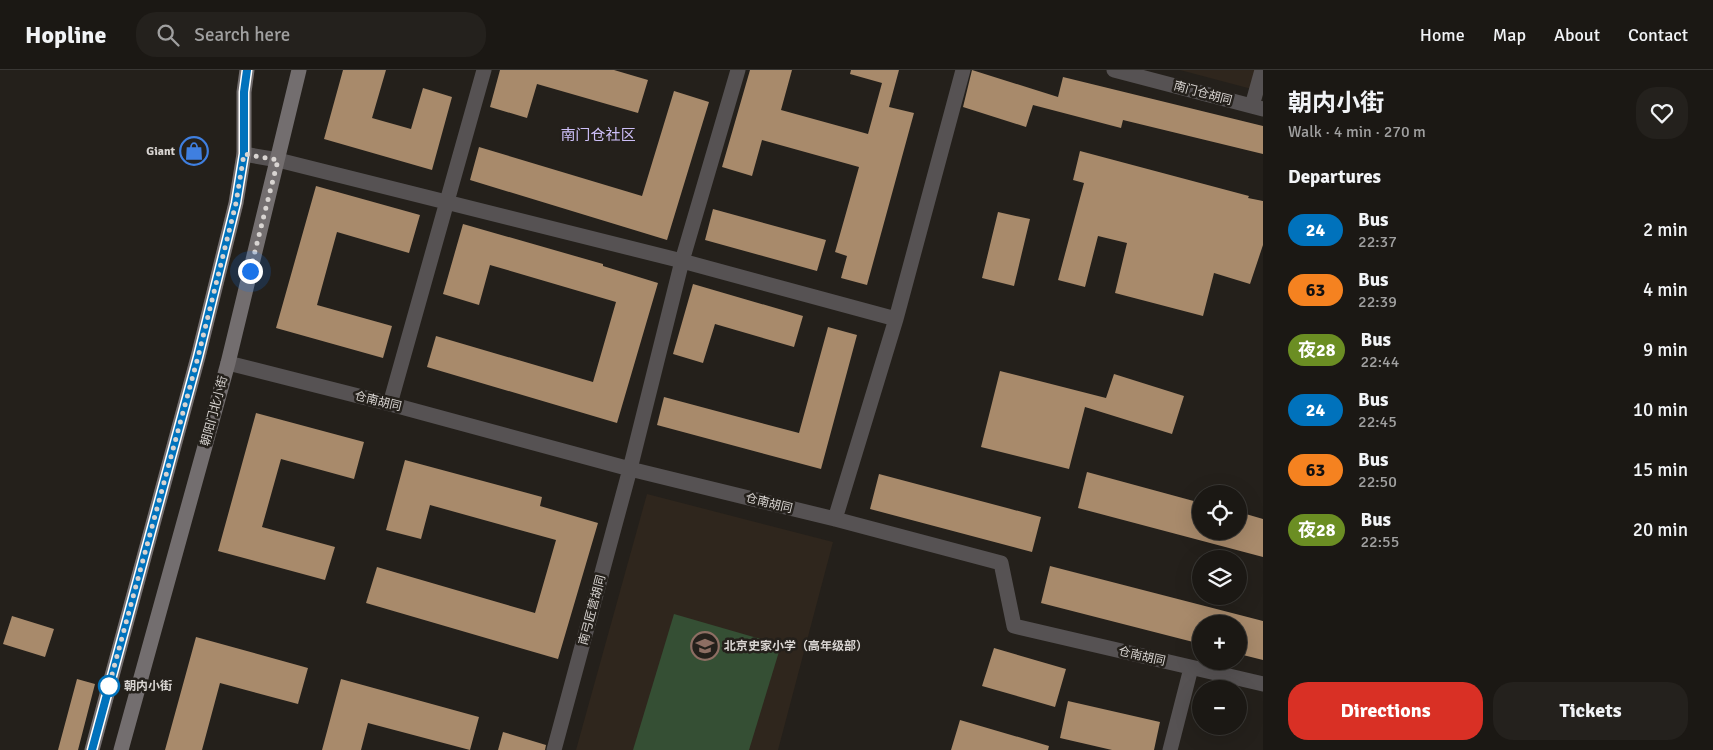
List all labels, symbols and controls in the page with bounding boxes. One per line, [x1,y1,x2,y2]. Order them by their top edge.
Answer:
search box [136,12,486,57]
text: Hopline [25,20,106,50]
icon: search [154,21,182,49]
text: Search here [194,23,290,47]
text: Home [1420,24,1465,46]
text: Map [1493,24,1526,46]
text: About [1554,24,1600,46]
text: Contact [1628,24,1688,46]
street label: 南门仓胡同 [1172,78,1234,108]
button: heart [1636,87,1688,139]
text: 朝内小街 [1288,88,1384,118]
text: Walk · 4 min · 270 m [1288,122,1426,142]
district label: 南门仓社区 [560,126,636,144]
shop icon: Giant [179,136,209,166]
place label: Giant [146,144,175,159]
text: Departures [1288,165,1381,189]
text: Bus [1358,208,1389,232]
text: 2 min [1643,218,1688,242]
text: 24 [1306,219,1325,241]
text: 22:37 [1358,232,1397,252]
your location [238,259,263,284]
text: Bus [1358,268,1389,292]
text: 4 min [1643,278,1688,302]
text: 63 [1306,279,1325,301]
text: 22:39 [1358,292,1397,312]
text: Bus [1360,328,1391,352]
text: 9 min [1643,338,1688,362]
text: 夜28 [1298,339,1335,361]
text: 22:44 [1360,352,1399,372]
street label: 朝阳门北小街 [198,374,231,448]
street label: 仓南胡同 [353,388,403,415]
text: Bus [1358,388,1389,412]
text: 10 min [1633,398,1688,422]
text: 24 [1306,399,1325,421]
text: 22:45 [1358,412,1397,432]
text: Bus [1358,448,1389,472]
text: 15 min [1633,458,1688,482]
text: 63 [1306,459,1325,481]
text: 22:50 [1358,472,1397,492]
map controls [1192,485,1247,735]
button: locate [1192,485,1247,540]
street label: 仓南胡同 [744,490,794,517]
text: Bus [1360,508,1391,532]
text: 20 min [1633,518,1688,542]
text: 夜28 [1298,519,1335,541]
text: 22:55 [1360,532,1399,552]
button: layers [1192,550,1247,605]
street label: 南弓匠营胡同 [576,573,609,647]
button: + [1192,615,1247,670]
school or university icon: 北京史家小学（高年级部） [690,631,720,661]
place label: 北京史家小学（高年级部） [724,639,868,654]
street label: 仓南胡同 [1117,644,1167,669]
marker: 朝内小街 [98,675,120,697]
place label: 朝内小街 [124,679,172,694]
button: − [1192,680,1247,735]
button: Directions [1288,682,1483,740]
button: Tickets [1493,682,1688,740]

